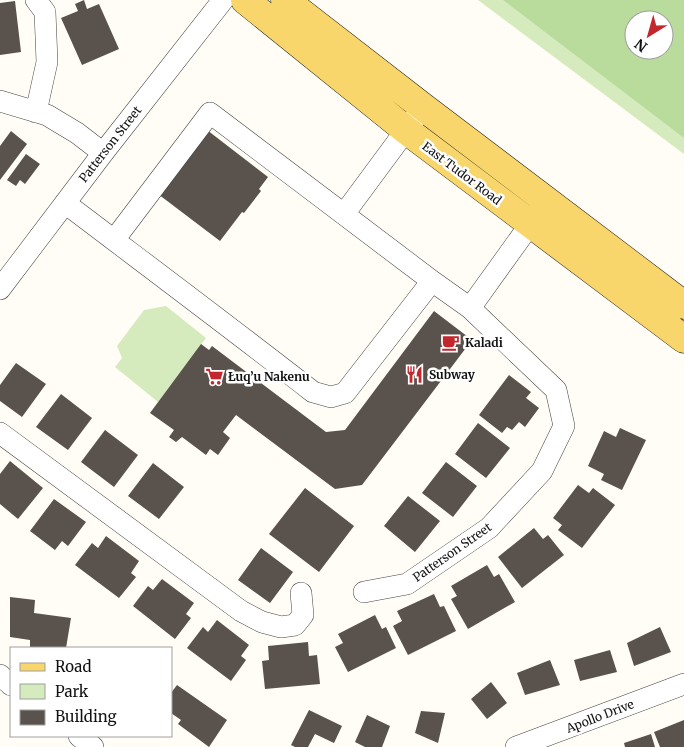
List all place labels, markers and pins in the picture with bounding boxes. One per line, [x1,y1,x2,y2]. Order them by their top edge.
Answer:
cafe icon: Kaladi [441,332,461,352]
place label: Kaladi [465,335,503,350]
restaurant icon: Subway [405,364,425,384]
supermarket icon: Łuq’u Nakenu [204,366,224,386]
place label: Subway [429,367,476,382]
place label: Łuq’u Nakenu [228,369,310,384]

